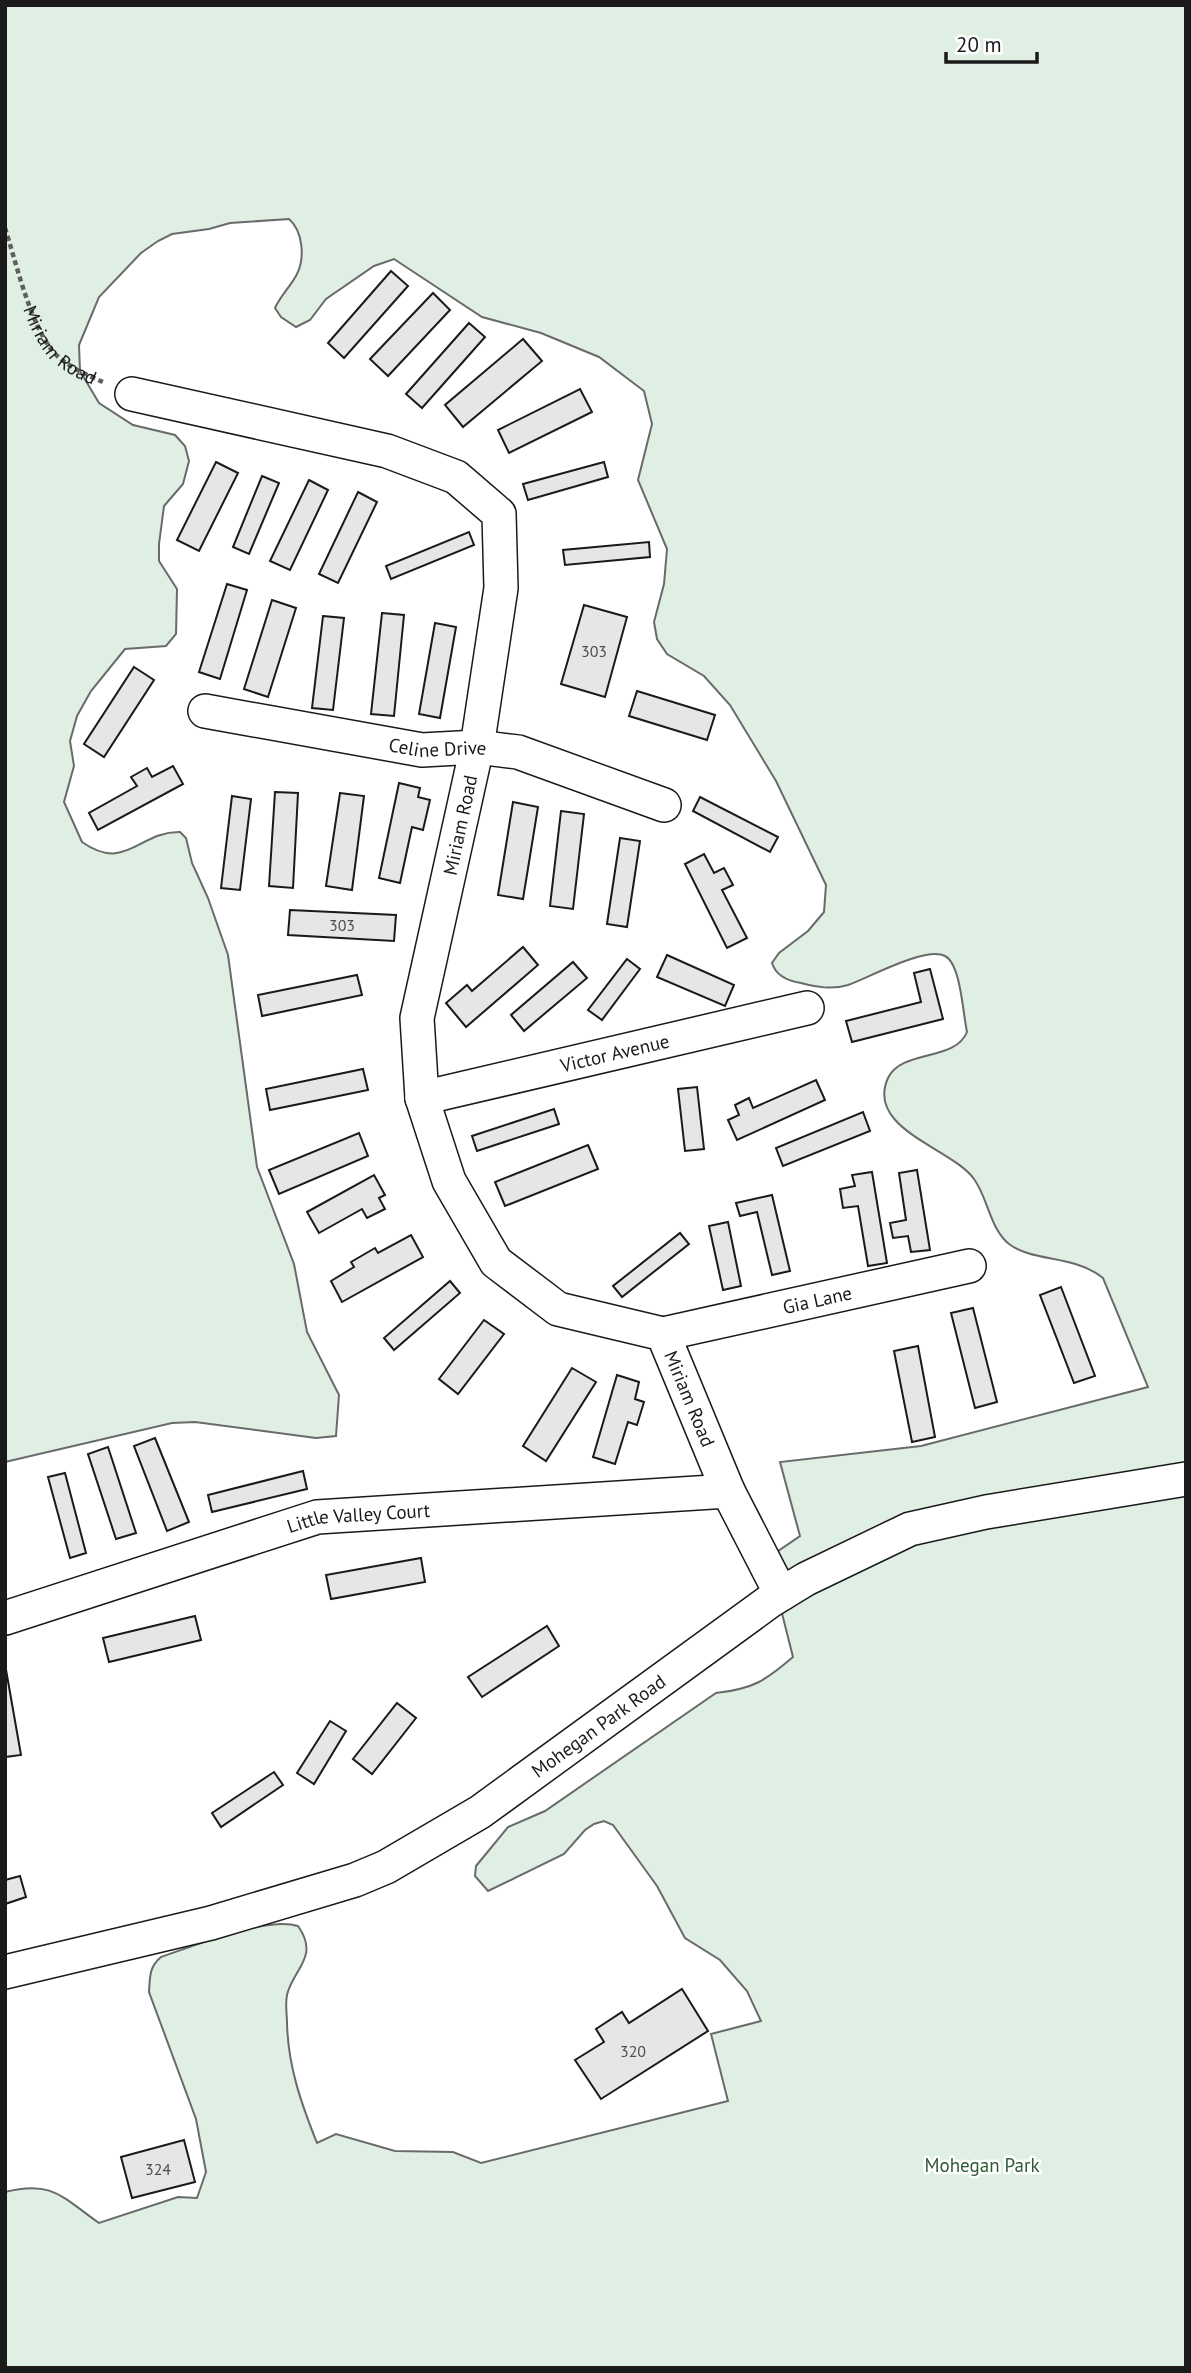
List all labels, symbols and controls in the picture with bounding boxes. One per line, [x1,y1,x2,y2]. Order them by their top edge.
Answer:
scale bar [946,21,1037,65]
text: 20 m [956,31,1002,58]
street label: Miriam Road [18,302,100,390]
house number: 303 [581,641,607,661]
street label: Celine Drive [387,732,488,762]
street label: Miriam Road [438,773,482,877]
house number: 303 [329,915,355,935]
street label: Victor Avenue [557,1029,672,1077]
street label: Gia Lane [780,1280,854,1319]
street label: Miriam Road [659,1347,720,1450]
street label: Little Valley Court [284,1498,431,1538]
street label: Mohegan Park Road [527,1669,670,1783]
house number: 320 [620,2041,646,2061]
park label: Mohegan Park [924,2153,1040,2177]
house number: 324 [145,2159,171,2179]

